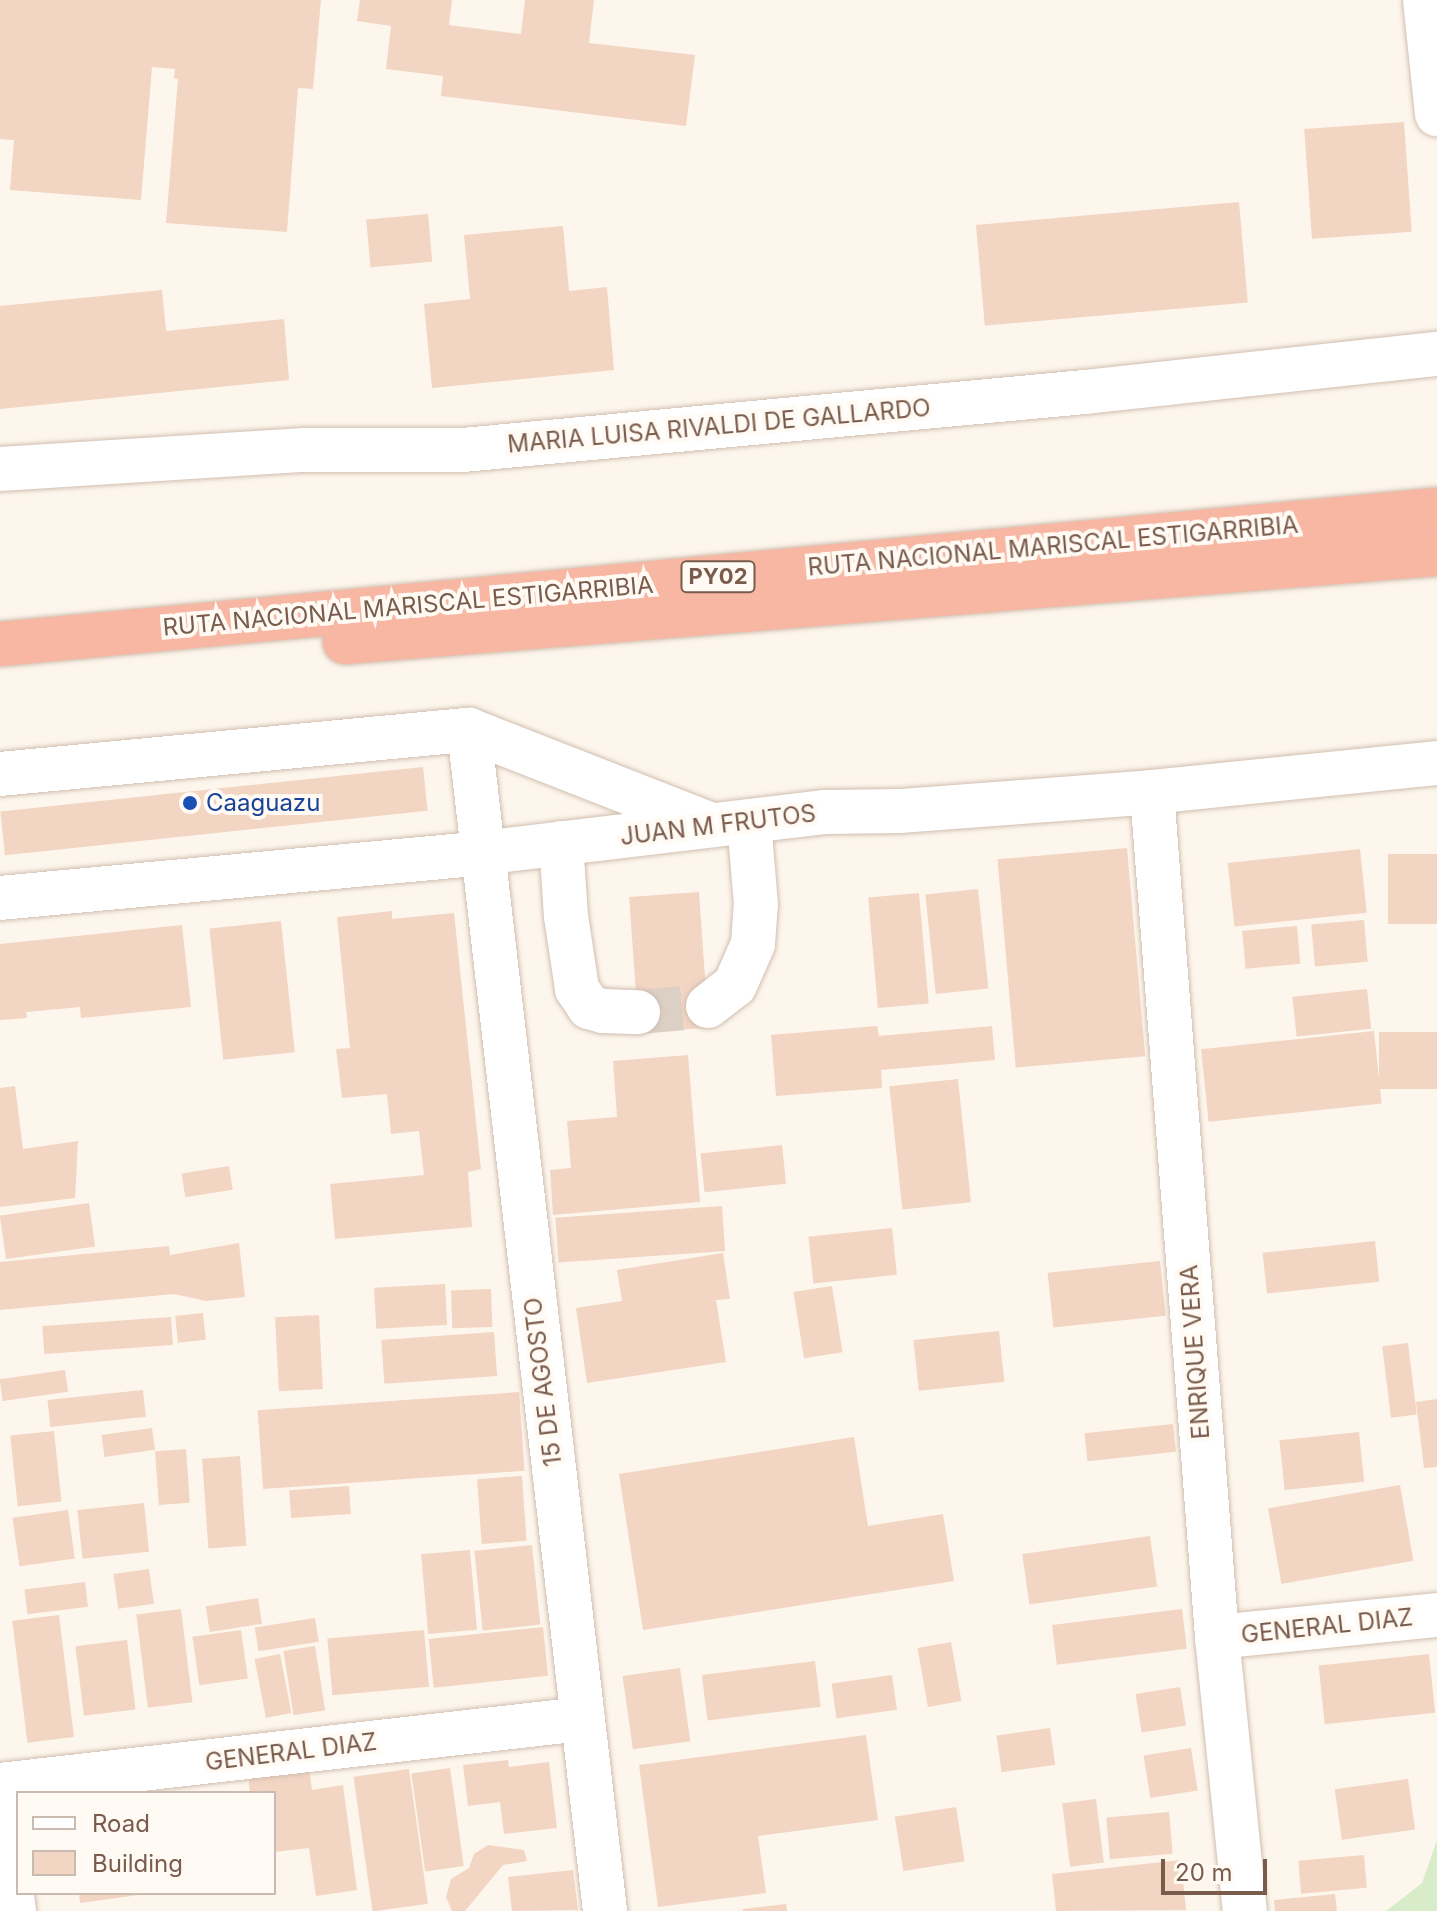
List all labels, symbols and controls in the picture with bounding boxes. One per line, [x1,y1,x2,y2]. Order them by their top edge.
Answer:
street label: MARIA LUISA RIVALDI DE GALLARDO [506,393,932,459]
street label: RUTA NACIONAL MARISCAL ESTIGARRIBIA [806,510,1300,582]
road number: PY02 [680,559,756,595]
street label: RUTA NACIONAL MARISCAL ESTIGARRIBIA [161,570,655,642]
place label: Caaguazu [206,789,320,817]
marker: Caaguazu [181,794,199,812]
street label: JUAN M FRUTOS [619,799,817,851]
street label: ENRIQUE VERA [1175,1264,1215,1440]
street label: 15 DE AGOSTO [518,1296,568,1468]
street label: GENERAL DIAZ [1240,1603,1414,1649]
street label: GENERAL DIAZ [204,1727,378,1777]
legend [16,1791,276,1895]
text: Road [92,1809,150,1838]
scale bar [1165,1843,1271,1893]
text: Building [92,1849,183,1878]
text: 20 m [1175,1858,1233,1887]

